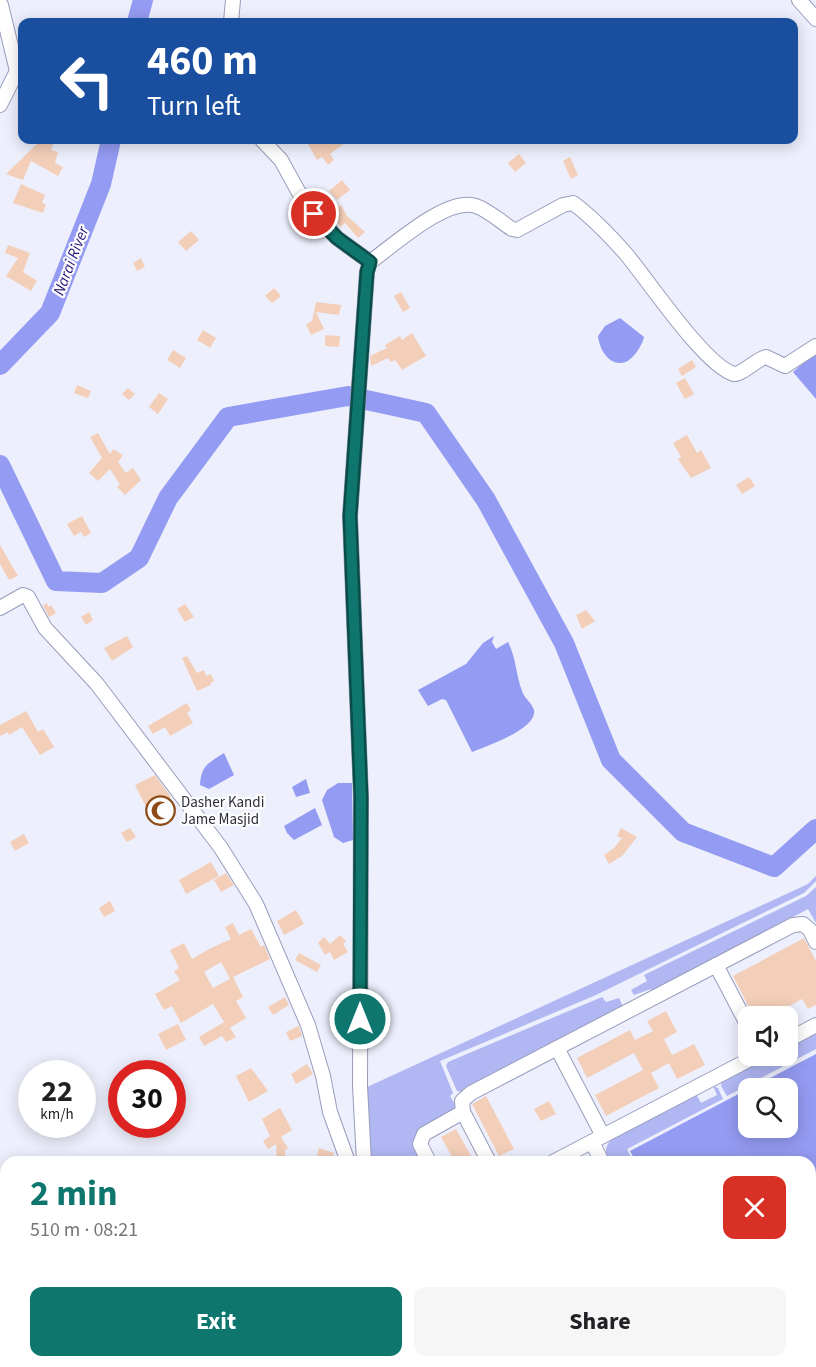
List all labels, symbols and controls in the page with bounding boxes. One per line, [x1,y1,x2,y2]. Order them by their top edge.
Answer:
text: 460 m [147,31,258,91]
icon: left [48,42,126,120]
text: Turn left [147,87,241,126]
pin [288,188,339,239]
icon: arrive [297,197,330,230]
water label: Narai River [48,222,95,299]
place label: Dasher Kandi Jame Masjid [181,792,264,830]
mosque icon: Dasher Kandi Jame Masjid [144,795,176,827]
position arrow [328,987,392,1051]
map controls [738,1006,798,1138]
button: sound [738,1006,798,1066]
speed limit sign: 30 [108,1060,186,1138]
text: 22 [41,1070,73,1113]
button: search [738,1078,798,1138]
text: km/h [40,1104,74,1125]
text: 2 min [30,1168,118,1219]
button: close [723,1176,786,1239]
text: 510 m · 08:21 [30,1216,138,1244]
button: Exit [30,1287,402,1356]
button: Share [414,1287,786,1356]

